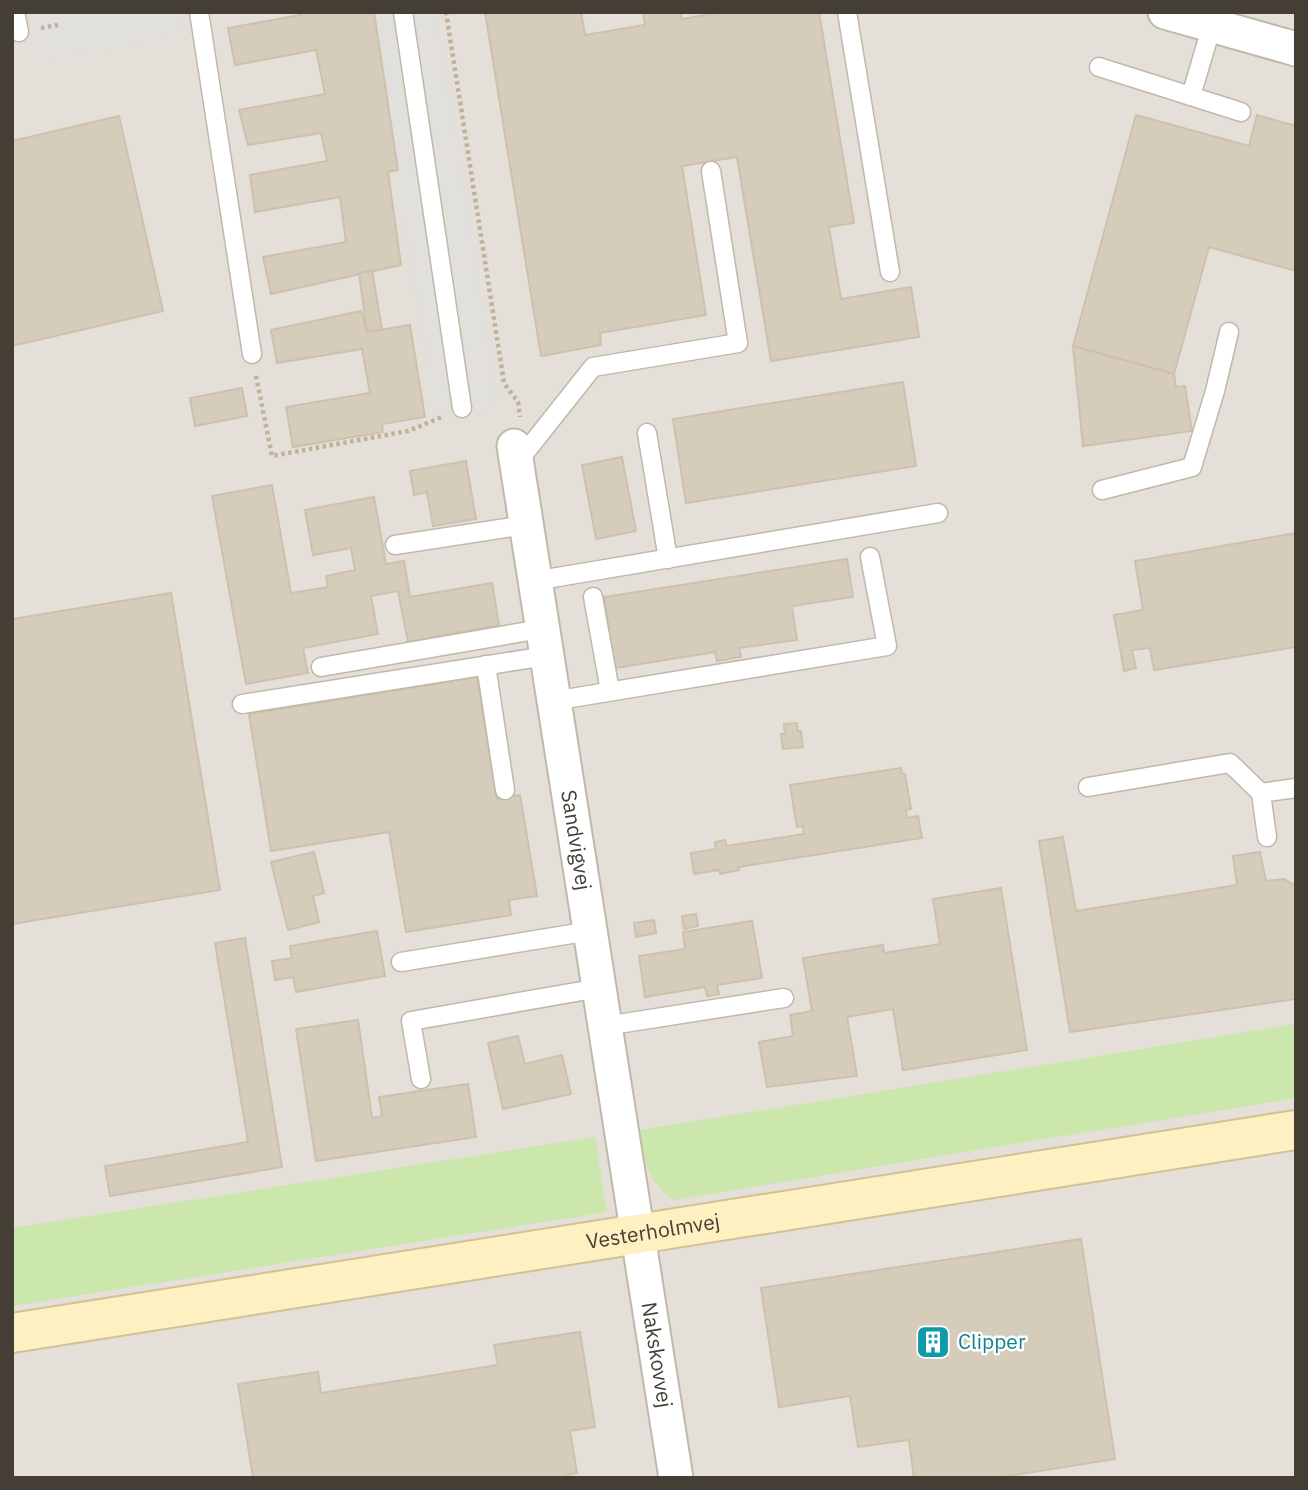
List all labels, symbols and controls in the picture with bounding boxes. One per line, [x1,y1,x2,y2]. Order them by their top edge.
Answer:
street label: Sandvigvej [555,788,599,892]
street label: Vesterholmvej [584,1206,722,1255]
street label: Nakskovvej [636,1300,680,1410]
building icon: Clipper [914,1323,952,1361]
place label: Clipper [958,1327,1026,1355]

